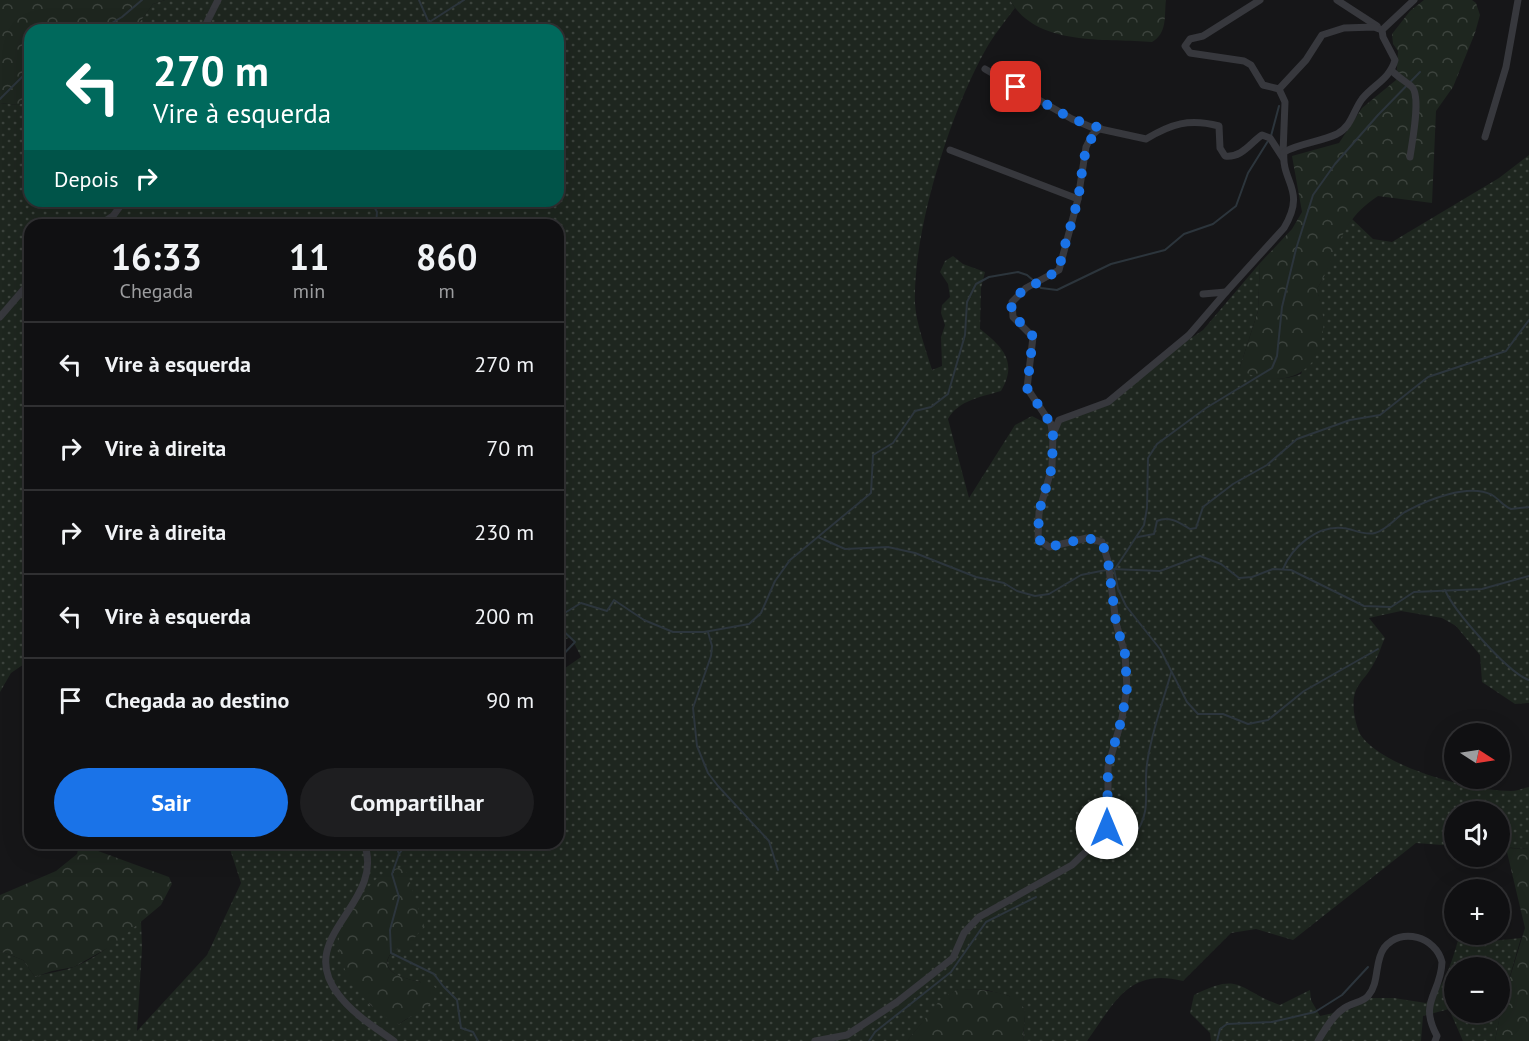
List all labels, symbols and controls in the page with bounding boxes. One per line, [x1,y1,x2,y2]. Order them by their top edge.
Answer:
text: 270 m [153,43,269,98]
icon: left [54,48,132,126]
pin [990,61,1041,112]
icon: arrive [999,70,1032,103]
text: Vire à esquerda [153,96,331,130]
icon: right [130,162,163,195]
text: Depois [54,165,118,193]
text: 16:33 [111,233,202,280]
text: 11 [289,233,329,280]
text: 860 [416,233,477,280]
text: Chegada [119,278,193,304]
text: min [293,278,325,304]
text: m [439,278,455,304]
icon: left [54,348,87,381]
text: Vire à esquerda [105,350,251,378]
text: 270 m [474,350,534,378]
icon: right [54,432,87,465]
text: Vire à direita [105,434,226,462]
text: 70 m [486,434,534,462]
icon: right [54,516,87,549]
text: Vire à direita [105,518,226,546]
text: 230 m [474,518,534,546]
icon: left [54,600,87,633]
text: Vire à esquerda [105,602,251,630]
text: 200 m [474,602,534,630]
icon: arrive [54,684,87,717]
text: Chegada ao destino [105,686,289,714]
text: 90 m [486,686,534,714]
north arrow [1444,723,1510,789]
map controls [1444,723,1510,1023]
button: Sair [54,768,288,837]
button: Compartilhar [300,768,534,837]
position arrow [1075,796,1139,860]
button: sound [1444,801,1510,867]
button: + [1444,879,1510,945]
button: − [1444,957,1510,1023]

